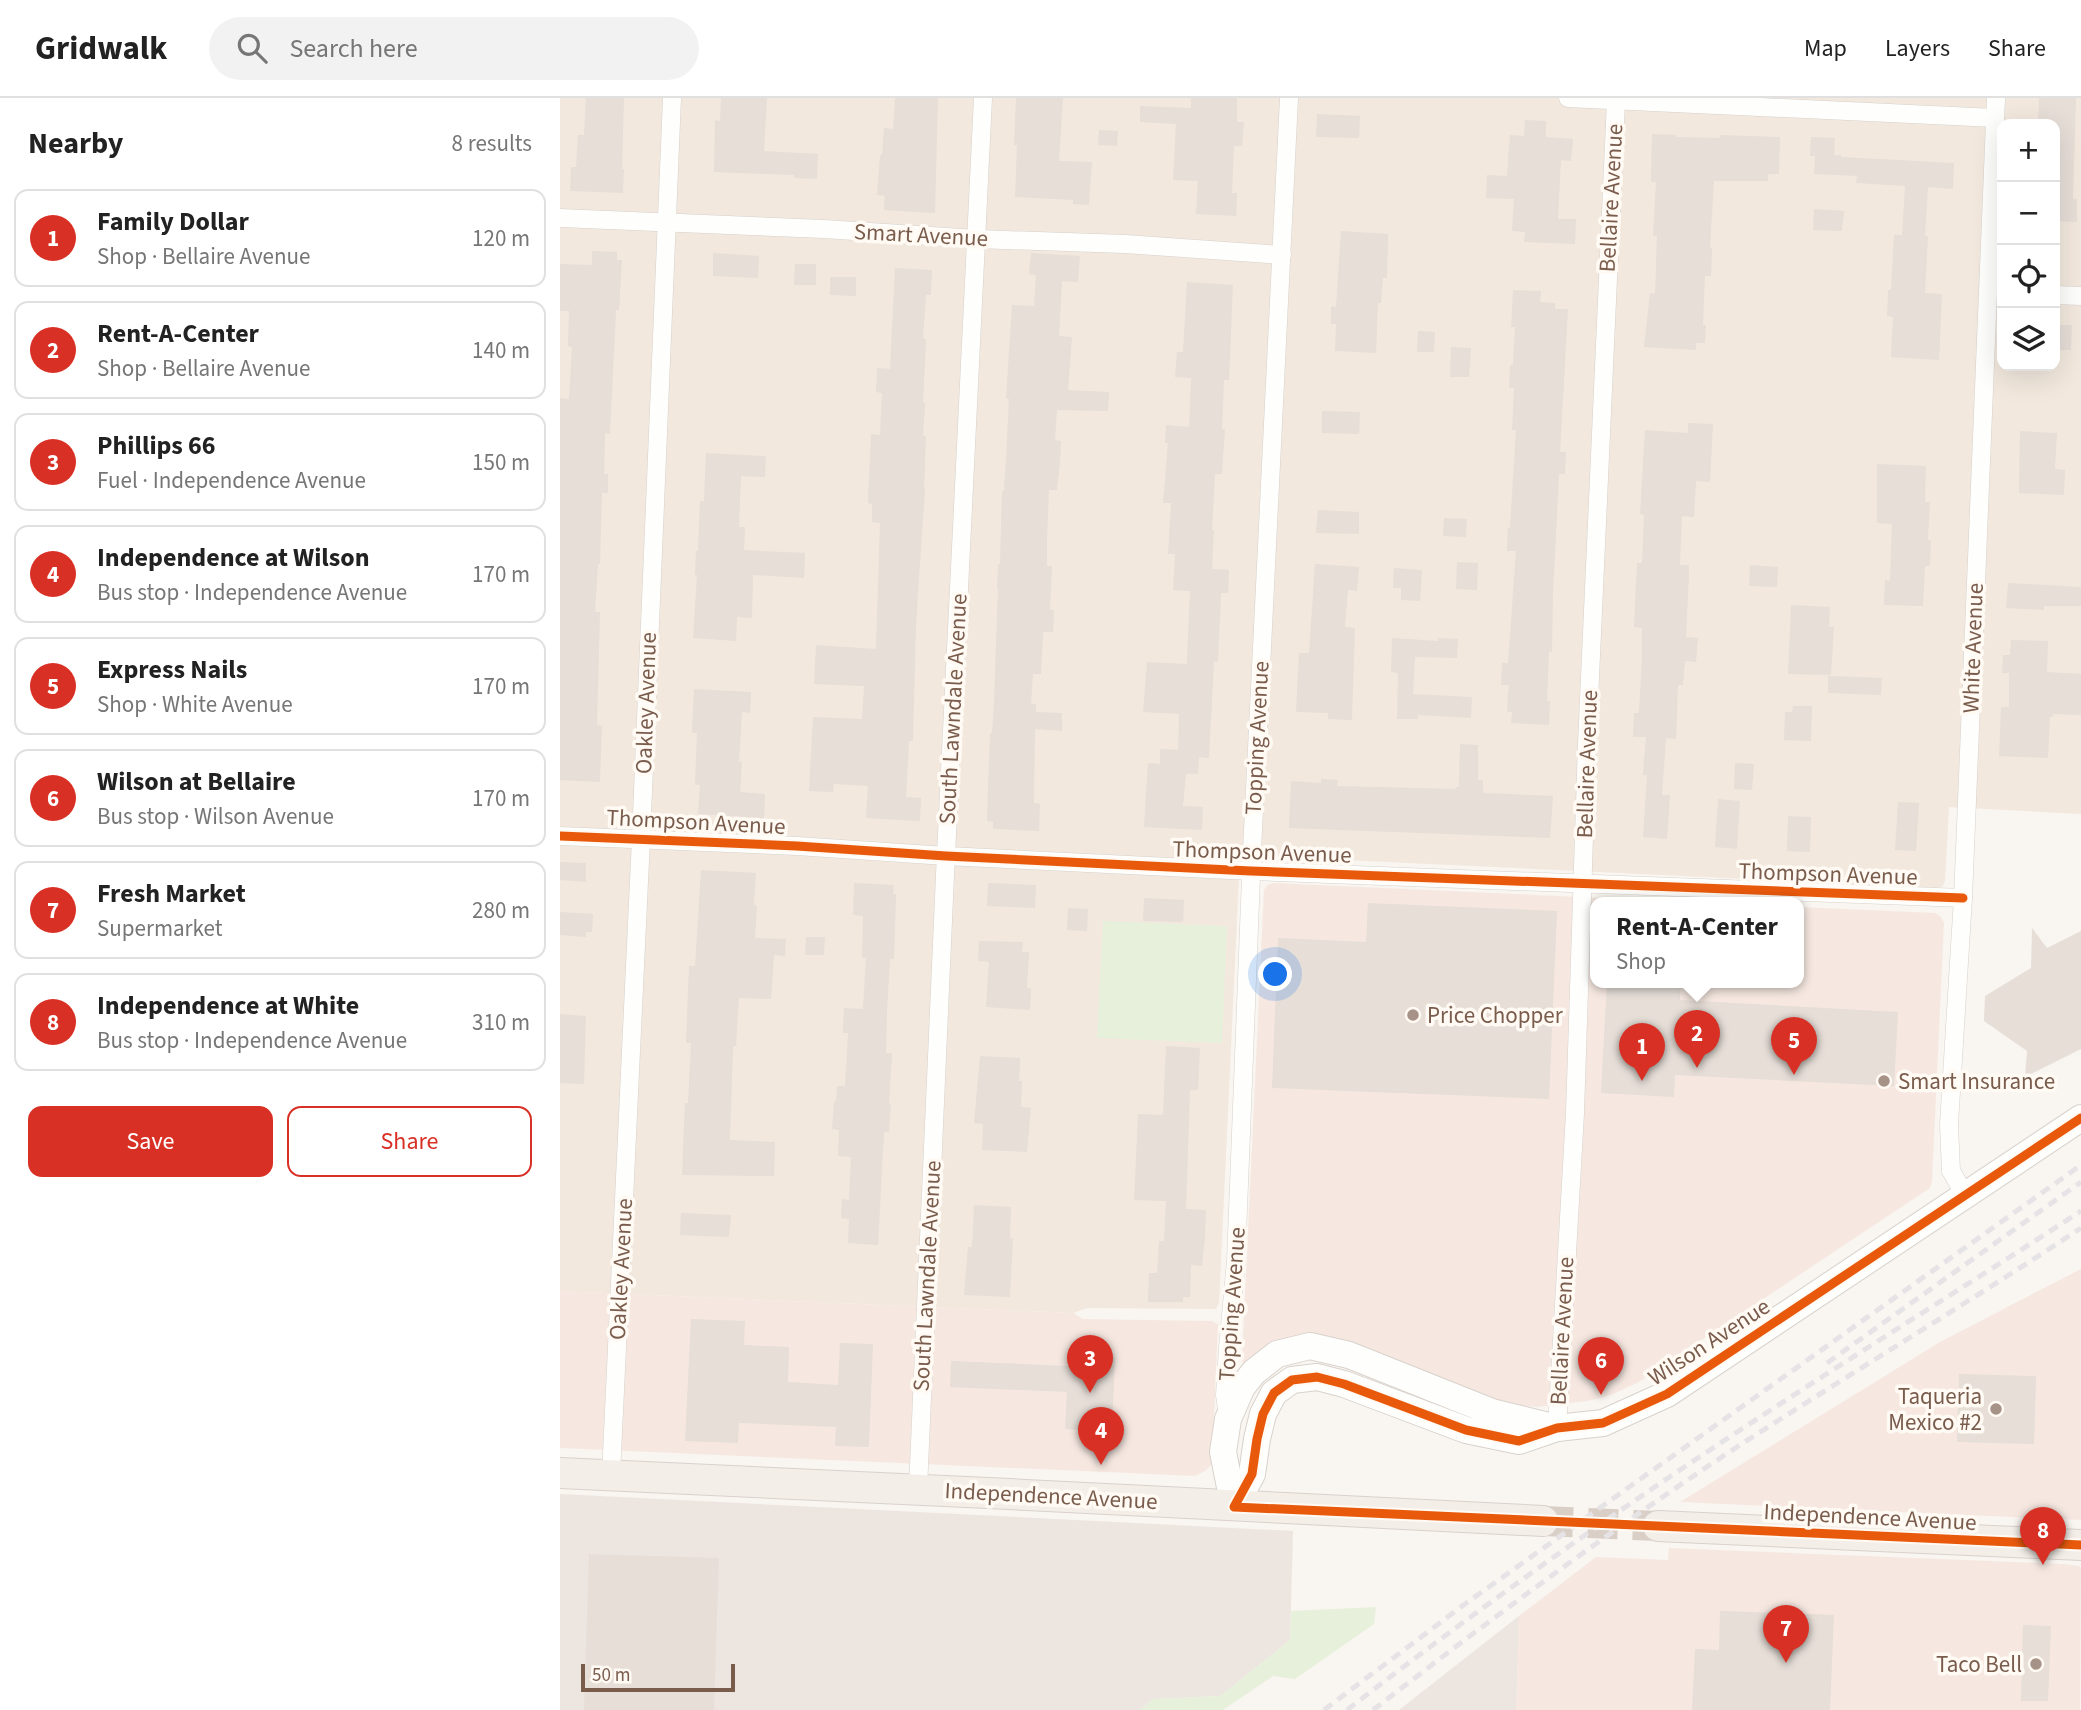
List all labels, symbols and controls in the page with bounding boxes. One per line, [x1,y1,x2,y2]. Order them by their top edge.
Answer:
search box [209,17,699,80]
text: Gridwalk [35,25,167,72]
icon: search [233,29,271,67]
text: Search here [289,30,418,67]
text: Map [1804,31,1847,66]
text: Layers [1885,31,1950,66]
text: Share [1988,31,2046,66]
map controls [1997,119,2060,371]
button: + [1997,119,2060,182]
text: Nearby [28,122,123,165]
street label: Bellaire Avenue [1591,123,1631,273]
text: 8 results [452,127,532,160]
button: − [1997,182,2060,245]
text: Family Dollar [97,203,249,240]
street label: Smart Avenue [853,215,989,255]
text: 1 [47,222,59,255]
text: 120 m [472,222,530,255]
text: Shop · Bellaire Avenue [97,240,311,273]
button: locate [1997,245,2060,308]
button: layers [1997,308,2060,371]
text: Rent-A-Center [97,315,259,352]
text: 2 [47,334,59,367]
text: 140 m [472,334,530,367]
text: Shop · Bellaire Avenue [97,352,311,385]
text: Phillips 66 [97,427,216,464]
text: 3 [47,446,59,479]
text: 150 m [472,446,530,479]
text: Fuel · Independence Avenue [97,464,366,497]
text: Independence at Wilson [97,539,370,576]
text: 4 [47,558,59,591]
text: 170 m [472,558,530,591]
text: Bus stop · Independence Avenue [97,576,407,609]
street label: White Avenue [1954,582,1992,714]
street label: South Lawndale Avenue [930,593,976,825]
street label: Oakley Avenue [627,632,665,774]
text: Express Nails [97,651,247,688]
street label: Topping Avenue [1236,660,1278,816]
text: 5 [47,670,59,703]
text: 170 m [472,670,530,703]
text: Shop · White Avenue [97,688,293,721]
street label: Bellaire Avenue [1568,689,1606,839]
text: Wilson at Bellaire [97,763,296,800]
text: 6 [47,782,59,815]
text: 170 m [472,782,530,815]
text: Bus stop · Wilson Avenue [97,800,334,833]
street label: Thompson Avenue [606,801,786,843]
street label: Thompson Avenue [1172,832,1352,872]
street label: Thompson Avenue [1738,854,1918,894]
text: Fresh Market [97,875,246,912]
text: 7 [47,894,59,927]
text: 280 m [472,894,530,927]
popup [1590,897,1804,988]
text: Rent-A-Center [1616,908,1778,945]
text: Supermarket [97,912,223,945]
text: Shop [1616,945,1666,978]
your location [1258,957,1292,991]
text: Independence at White [97,987,359,1024]
place label: Price Chopper [1427,999,1564,1032]
text: 8 [47,1006,59,1039]
text: 310 m [472,1006,530,1039]
marker: Price Chopper [1405,1007,1421,1023]
pin: 2 [1674,1010,1720,1068]
pin: 5 [1771,1017,1817,1075]
pin: 1 [1619,1023,1665,1081]
text: Bus stop · Independence Avenue [97,1024,407,1057]
place label: Smart Insurance [1898,1065,2055,1098]
marker: Smart Insurance [1876,1073,1892,1089]
button: Save [28,1106,273,1177]
button: Share [287,1106,532,1177]
street label: South Lawndale Avenue [904,1160,950,1392]
street label: Oakley Avenue [601,1197,641,1341]
street label: Topping Avenue [1210,1226,1254,1382]
street label: Bellaire Avenue [1542,1256,1582,1406]
street label: Wilson Avenue [1641,1290,1777,1394]
pin: 3 [1067,1335,1113,1393]
pin: 6 [1578,1337,1624,1395]
place label: Taqueria Mexico #2 [1888,1380,1982,1439]
marker: Taqueria Mexico #2 [1988,1401,2004,1417]
pin: 4 [1078,1407,1124,1465]
street label: Independence Avenue [944,1474,1158,1518]
street label: Independence Avenue [1763,1495,1977,1539]
pin: 8 [2020,1507,2066,1565]
pin: 7 [1763,1605,1809,1663]
place label: Taco Bell [1936,1648,2022,1681]
marker: Taco Bell [2028,1656,2044,1672]
scale bar [581,1661,735,1693]
text: 50 m [592,1662,630,1689]

